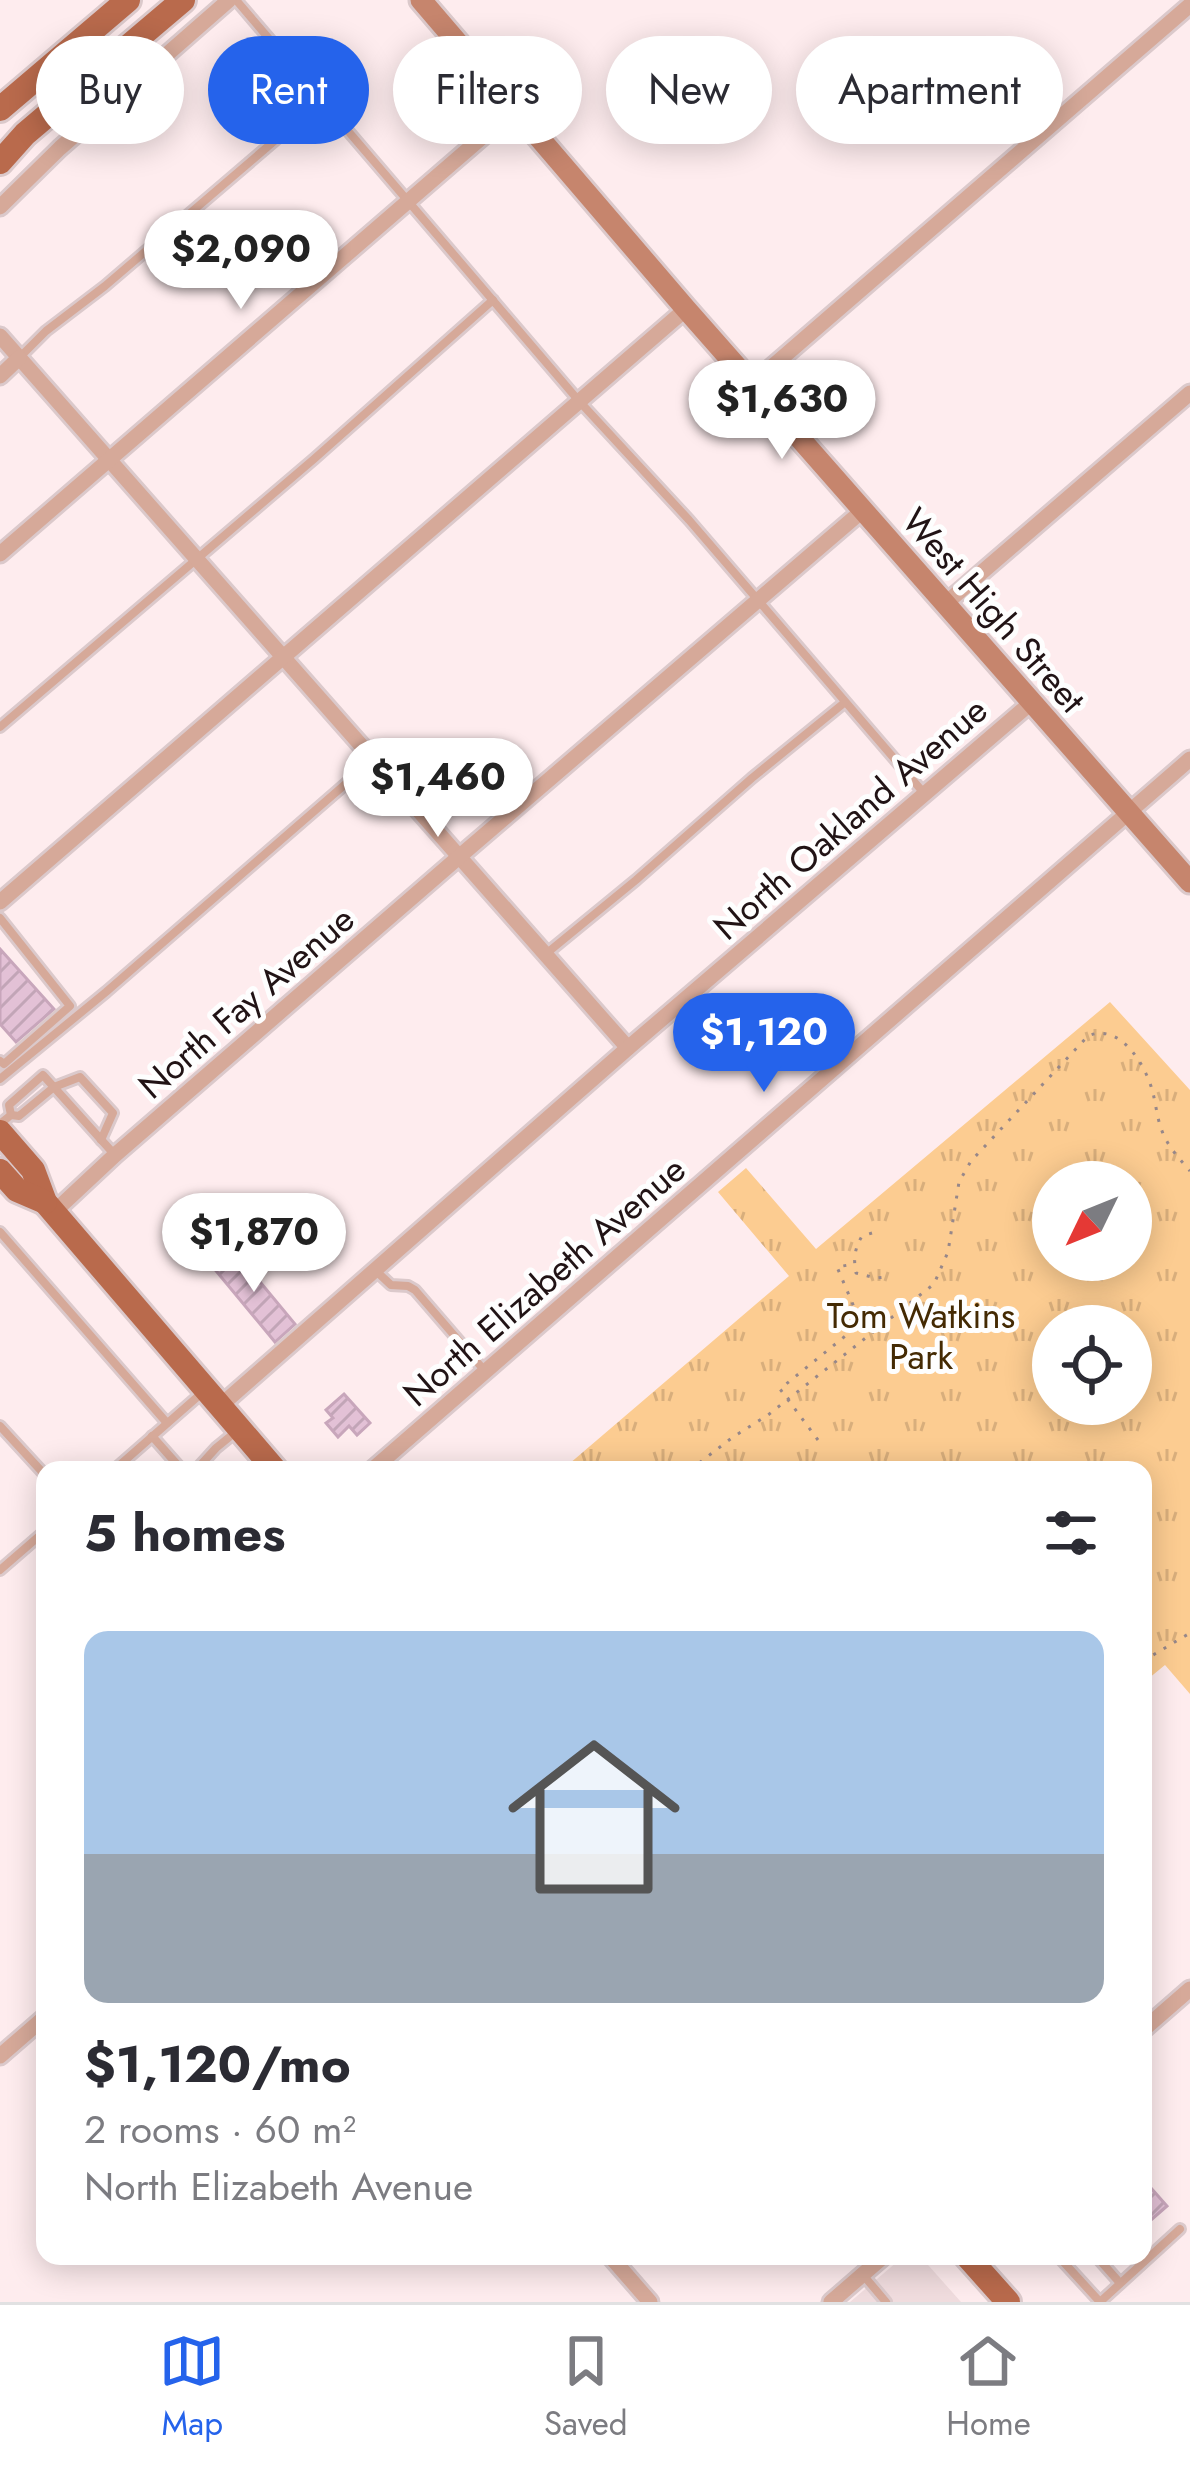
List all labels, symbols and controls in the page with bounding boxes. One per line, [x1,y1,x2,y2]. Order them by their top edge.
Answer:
chip: Buy [36,36,184,144]
chip: Rent [208,36,369,144]
chip: Filters [393,36,582,144]
chip: New [606,36,772,144]
chip: Apartment [796,36,1063,144]
pin: $2,090 [143,210,339,312]
text: $2,090 [171,220,311,277]
pin: $1,630 [684,360,880,462]
text: $1,630 [716,370,848,427]
street label: West High Street [890,496,1098,724]
street label: North Oakland Avenue [702,684,998,952]
pin: $1,460 [340,738,536,840]
text: $1,460 [370,748,506,805]
street label: North Fay Avenue [127,893,365,1111]
pin: $1,120 [666,993,862,1095]
text: $1,120 [700,1003,828,1060]
street label: North Elizabeth Avenue [391,1144,697,1418]
north arrow [1032,1161,1152,1281]
map controls [1032,1161,1152,1425]
pin: $1,870 [156,1193,352,1295]
text: $1,870 [189,1203,319,1260]
park label: Tom Watkins Park [827,1289,1015,1382]
button: locate [1032,1305,1152,1425]
text: 5 homes [84,1496,286,1570]
icon: filters [1038,1500,1104,1566]
icon: home [486,1709,702,1925]
text: $1,120/mo [84,2027,351,2101]
text: 2 rooms · 60 m² [84,2101,356,2158]
text: North Elizabeth Avenue [84,2158,473,2215]
tab: Map [159,2328,225,2447]
tab: Saved [544,2328,628,2447]
tab: Home [946,2328,1031,2447]

